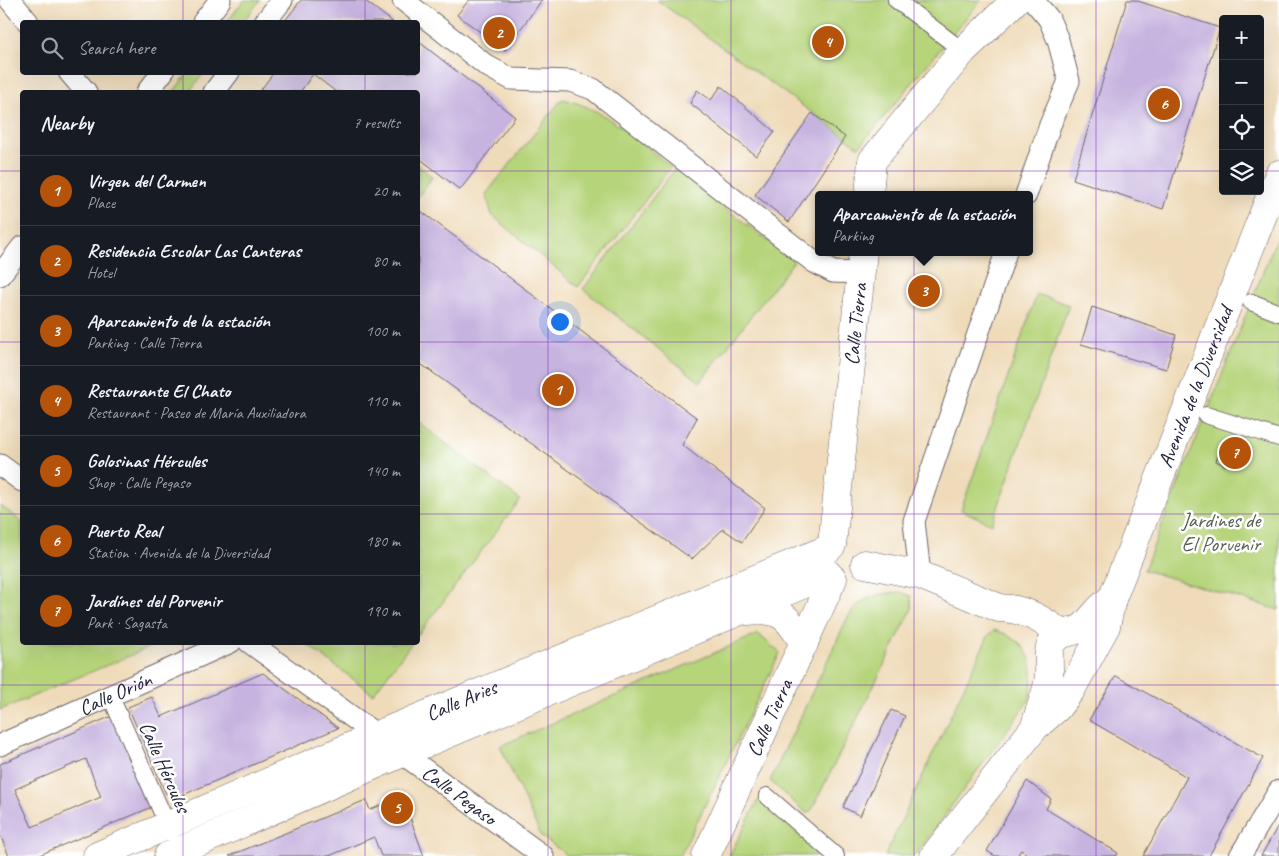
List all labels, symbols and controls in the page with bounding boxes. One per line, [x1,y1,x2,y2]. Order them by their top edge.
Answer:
pin: 2 [483,14,515,52]
map controls [1219,15,1264,195]
button: + [1219,15,1264,60]
search box [20,20,420,75]
pin: 4 [812,23,844,61]
icon: search [38,34,66,62]
text: Search here [78,36,155,60]
button: − [1219,60,1264,105]
pin: 6 [1148,85,1180,123]
button: locate [1219,105,1264,150]
text: Nearby [40,110,93,136]
text: 7 results [353,113,400,133]
button: layers [1219,150,1264,195]
text: Virgen del Carmen [87,169,206,193]
text: 1 [52,181,60,201]
text: 20 m [373,181,400,201]
popup [815,191,1033,256]
text: Place [87,193,115,213]
text: Aparcamiento de la estación [833,202,1015,226]
text: Parking [833,226,874,246]
text: Residencia Escolar Las Canteras [87,239,301,263]
text: 2 [52,251,60,271]
text: 80 m [373,251,400,271]
text: Hotel [87,263,115,283]
pin: 3 [908,272,940,310]
street label: Calle Tierra [838,280,873,366]
street label: Avenida de la Diversidad [1152,299,1240,471]
text: Aparcamiento de la estación [87,309,270,333]
your location [547,309,573,335]
text: 3 [52,321,60,341]
text: 100 m [366,321,400,341]
text: Parking · Calle Tierra [87,333,201,353]
pin: 1 [542,371,574,409]
text: Restaurante El Chato [87,379,230,403]
text: 4 [52,391,60,411]
text: 110 m [366,391,400,411]
text: Restaurant · Paseo de María Auxiliadora [87,403,306,423]
pin: 7 [1219,434,1251,472]
text: Golosinas Hércules [87,449,207,473]
text: 5 [53,461,59,481]
text: 140 m [366,461,400,481]
text: Shop · Calle Pegaso [87,473,190,493]
park label: Jardines de El Porvenir [1181,507,1263,557]
text: Puerto Real [87,519,161,543]
text: 6 [52,531,60,551]
text: 180 m [366,531,400,551]
text: Station · Avenida de la Diversidad [87,543,269,563]
text: Jardínes del Porvenir [87,589,222,613]
text: 7 [52,601,60,621]
text: 190 m [366,601,400,621]
text: Park · Sagasta [87,613,167,633]
street label: Calle Orión [75,666,156,721]
street label: Calle Aries [422,673,502,726]
street label: Calle Tierra [740,674,799,761]
street label: Calle Hércules [133,717,197,818]
street label: Calle Pegaso [417,759,504,832]
pin: 5 [381,789,413,827]

